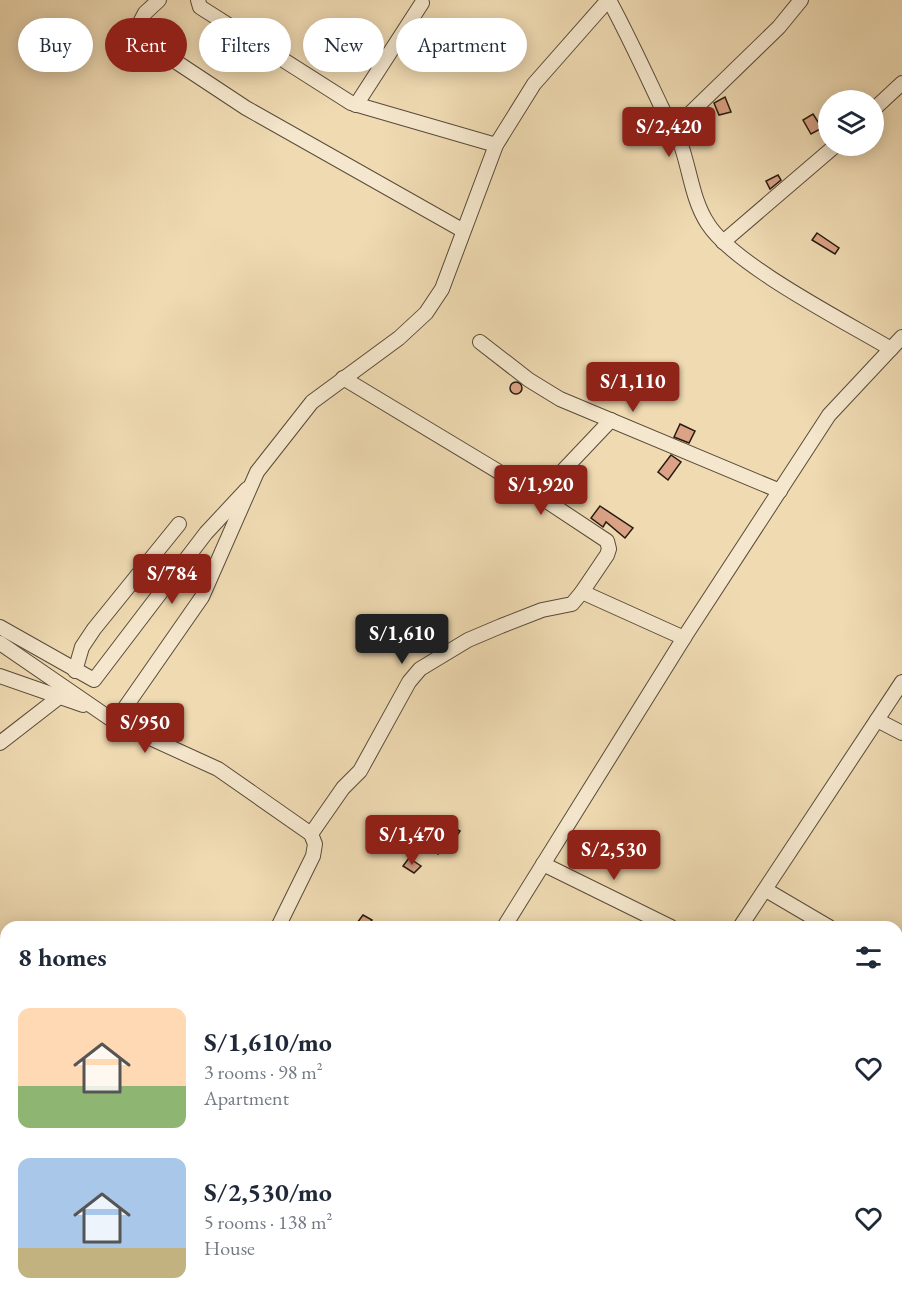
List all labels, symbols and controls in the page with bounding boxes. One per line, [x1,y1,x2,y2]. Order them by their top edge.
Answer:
chip: Buy [18,18,93,72]
chip: Rent [105,18,187,72]
chip: Filters [199,18,291,72]
chip: New [303,18,384,72]
chip: Apartment [396,18,527,72]
map controls [818,90,884,156]
button: layers [818,90,884,156]
pin: S/2,420 [614,107,724,158]
text: S/2,420 [636,113,702,139]
pin: S/1,110 [578,362,688,413]
text: S/1,110 [600,368,666,394]
pin: S/1,920 [486,465,596,516]
text: S/1,920 [508,471,574,497]
pin: S/784 [130,554,214,605]
text: S/784 [147,560,197,586]
pin: S/1,610 [347,614,457,665]
text: S/1,610 [369,620,435,646]
pin: S/950 [103,703,187,754]
text: S/950 [120,709,170,735]
pin: S/1,470 [357,815,467,866]
text: S/1,470 [379,821,445,847]
pin: S/2,530 [559,830,669,881]
text: S/2,530 [581,836,647,862]
text: 8 homes [18,940,107,974]
icon: filters [852,941,885,974]
text: S/1,610/mo [204,1025,332,1059]
icon: home [66,1032,138,1104]
icon: heart [852,1052,885,1085]
text: 3 rooms · 98 m² [204,1059,323,1085]
text: Apartment [204,1085,289,1111]
text: S/2,530/mo [204,1175,332,1209]
icon: home [66,1182,138,1254]
icon: heart [852,1202,885,1235]
text: 5 rooms · 138 m² [204,1209,332,1235]
text: House [204,1235,255,1261]

